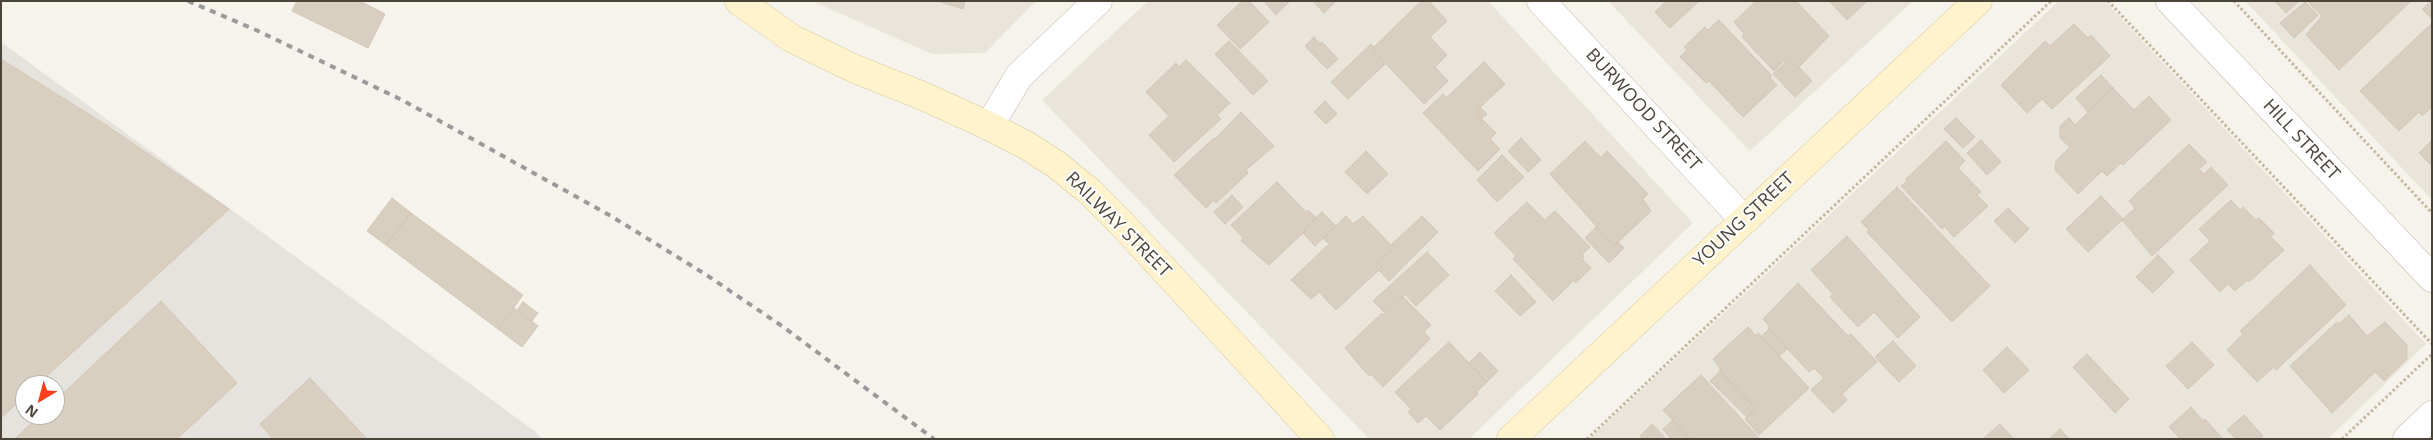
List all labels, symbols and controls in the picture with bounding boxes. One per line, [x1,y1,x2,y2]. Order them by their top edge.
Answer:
street label: BURWOOD STREET [1581,44,1705,176]
street label: HILL STREET [2258,95,2344,185]
street label: RAILWAY STREET [1061,168,1175,282]
street label: YOUNG STREET [1689,168,1799,272]
north arrow [15,375,65,425]
text: N [21,401,42,423]

